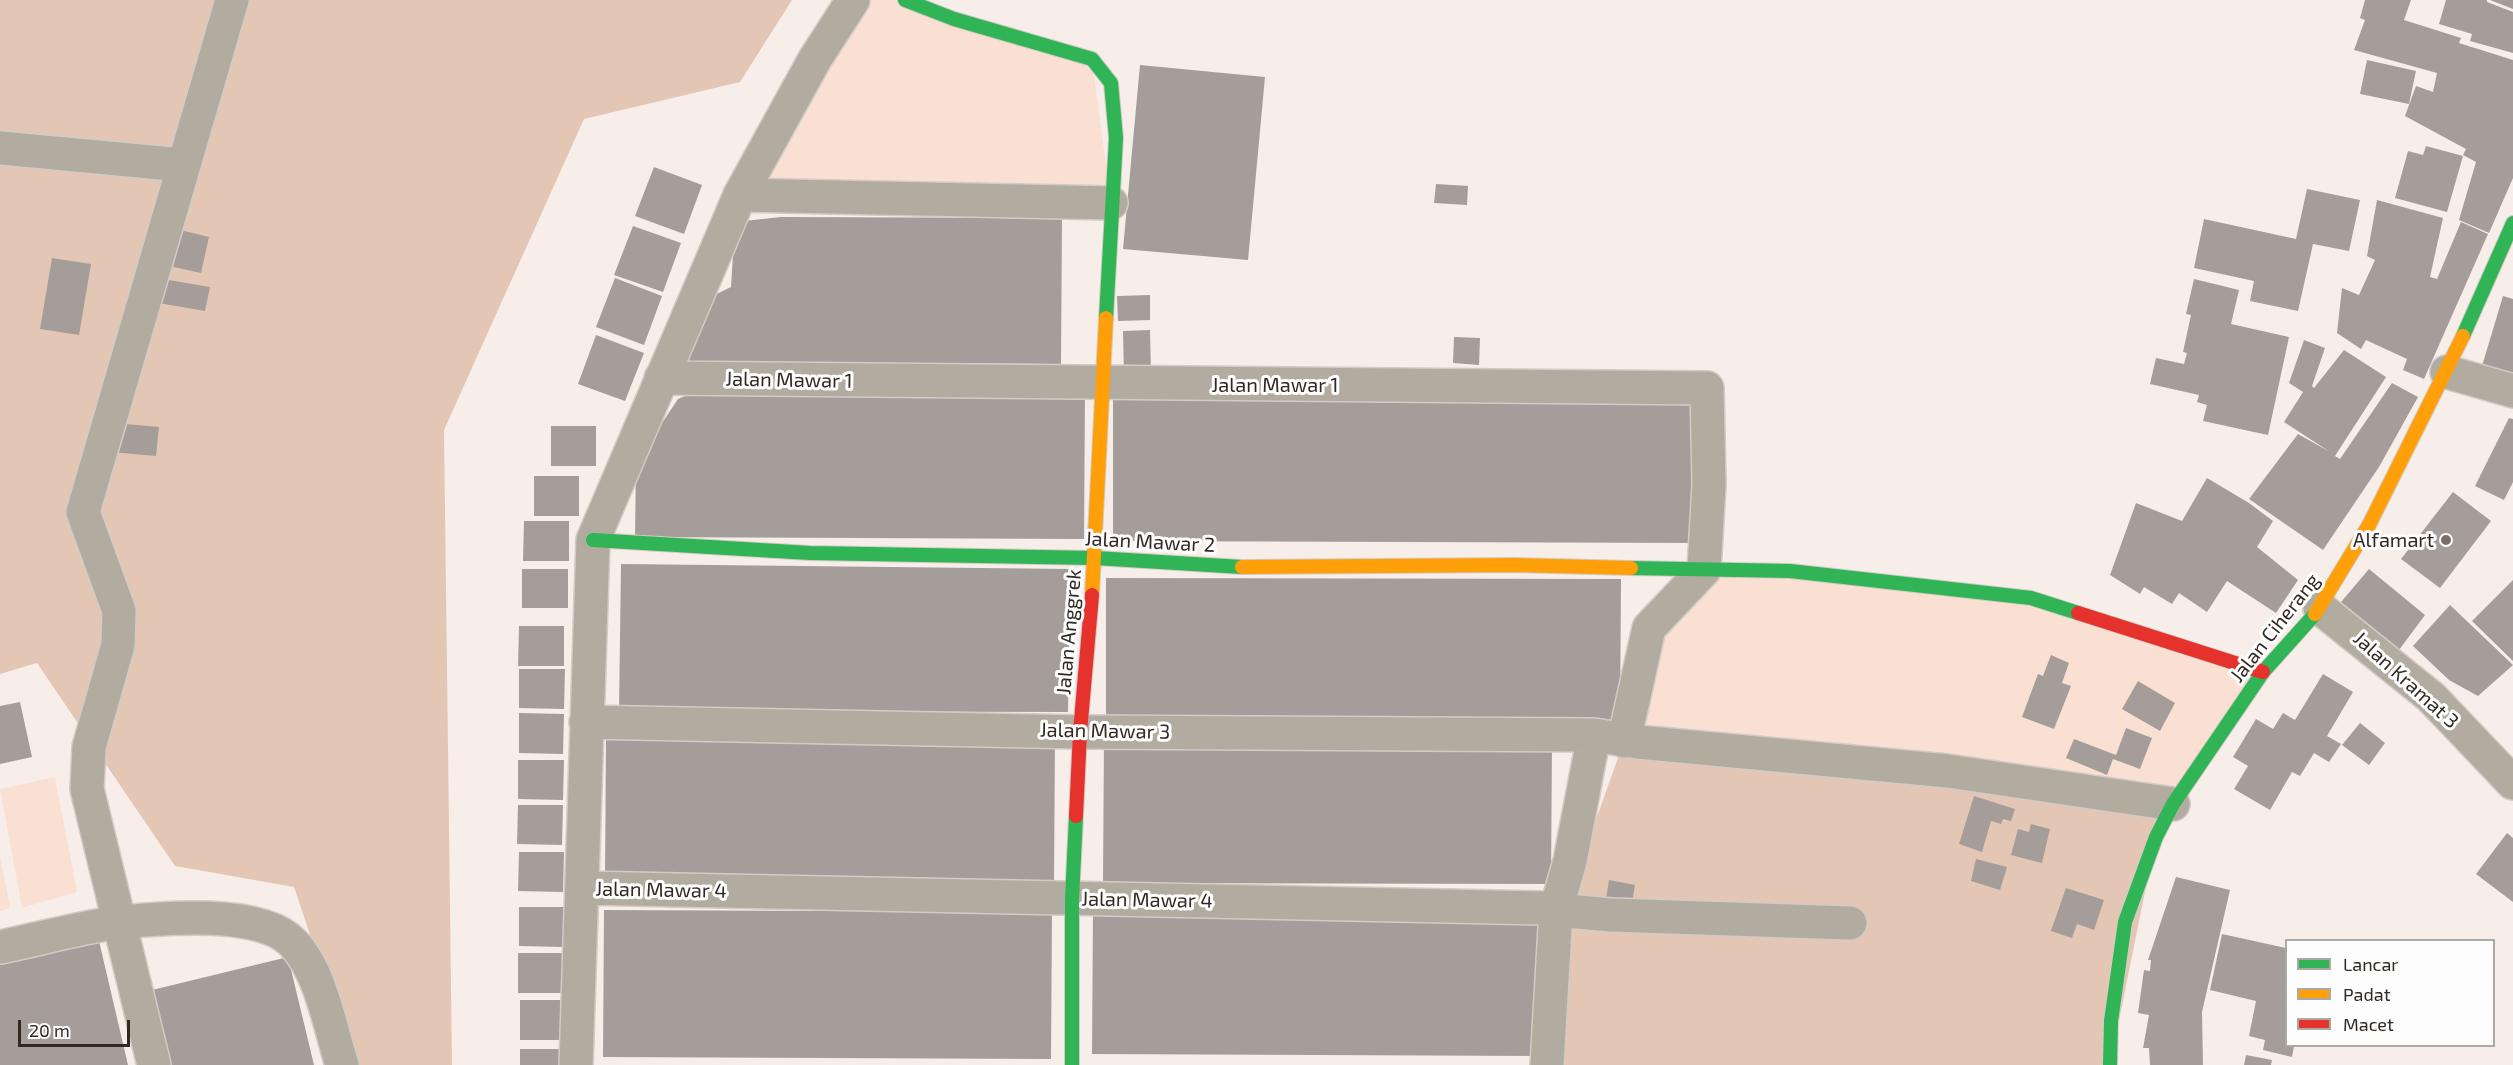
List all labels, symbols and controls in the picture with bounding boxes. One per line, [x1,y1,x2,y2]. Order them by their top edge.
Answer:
street label: Jalan Mawar 1 [725,367,853,393]
street label: Jalan Mawar 1 [1211,373,1339,397]
street label: Jalan Mawar 2 [1084,527,1216,557]
place label: Alfamart [2353,528,2434,552]
marker: Alfamart [2439,533,2453,547]
street label: Jalan Anggrek [1052,568,1086,696]
street label: Jalan Ciherang [2225,569,2325,687]
street label: Jalan Kramat 3 [2348,626,2464,734]
street label: Jalan Mawar 3 [1040,718,1170,744]
street label: Jalan Mawar 4 [595,877,727,903]
street label: Jalan Mawar 4 [1081,887,1213,913]
legend [2285,939,2495,1047]
text: Lancar [2343,953,2399,975]
text: Padat [2343,983,2390,1005]
scale bar [21,1008,134,1046]
text: Macet [2343,1013,2394,1035]
text: 20 m [29,1019,70,1041]

